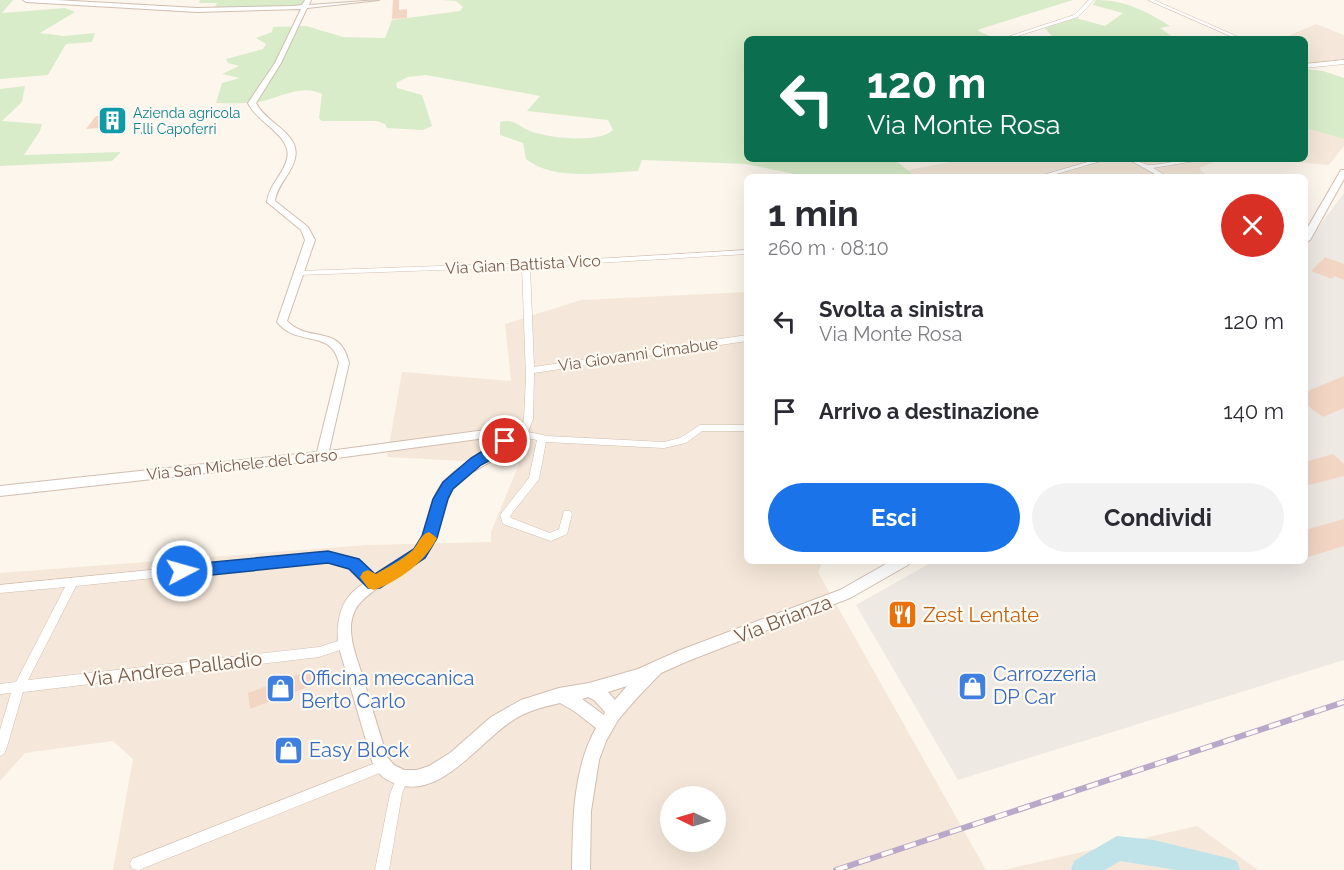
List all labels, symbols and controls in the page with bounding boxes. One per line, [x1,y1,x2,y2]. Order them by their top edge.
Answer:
text: 120 m [867,59,986,108]
icon: left [768,60,846,138]
building icon: Azienda agricola F.lli Capoferri [96,105,128,137]
place label: Azienda agricola F.lli Capoferri [133,105,240,137]
text: Via Monte Rosa [867,109,1061,140]
text: 1 min [768,192,859,234]
button: close [1221,194,1284,257]
text: 260 m · 08:10 [768,236,889,260]
street label: Via Gian Battista Vico [445,251,601,278]
text: Svolta a sinistra [819,296,984,322]
icon: left [768,305,801,338]
text: 120 m [1224,308,1284,334]
text: Via Monte Rosa [819,322,962,346]
street label: Via Giovanni Cimabue [557,334,719,375]
icon: arrive [768,395,801,428]
text: Arrivo a destinazione [819,398,1039,424]
text: 140 m [1223,398,1284,424]
pin [479,415,530,466]
icon: arrive [488,424,521,457]
street label: Via San Michele del Carso [146,445,338,484]
button: Esci [768,483,1020,552]
button: Condividi [1032,483,1284,552]
position arrow [150,539,214,603]
street label: Via Brianza [731,590,835,648]
restaurant icon: Zest Lentate [886,599,918,631]
place label: Zest Lentate [923,603,1039,627]
street label: Via Andrea Palladio [83,646,263,692]
place label: Carrozzeria DP Car [993,662,1097,709]
place label: Officina meccanica Berto Carlo [301,666,474,713]
shop icon: Carrozzeria DP Car [956,670,988,702]
shop icon: Officina meccanica Berto Carlo [264,673,296,705]
shop icon: Easy Block [272,734,304,766]
place label: Easy Block [309,738,410,762]
north arrow [660,786,726,852]
map controls [660,786,726,852]

